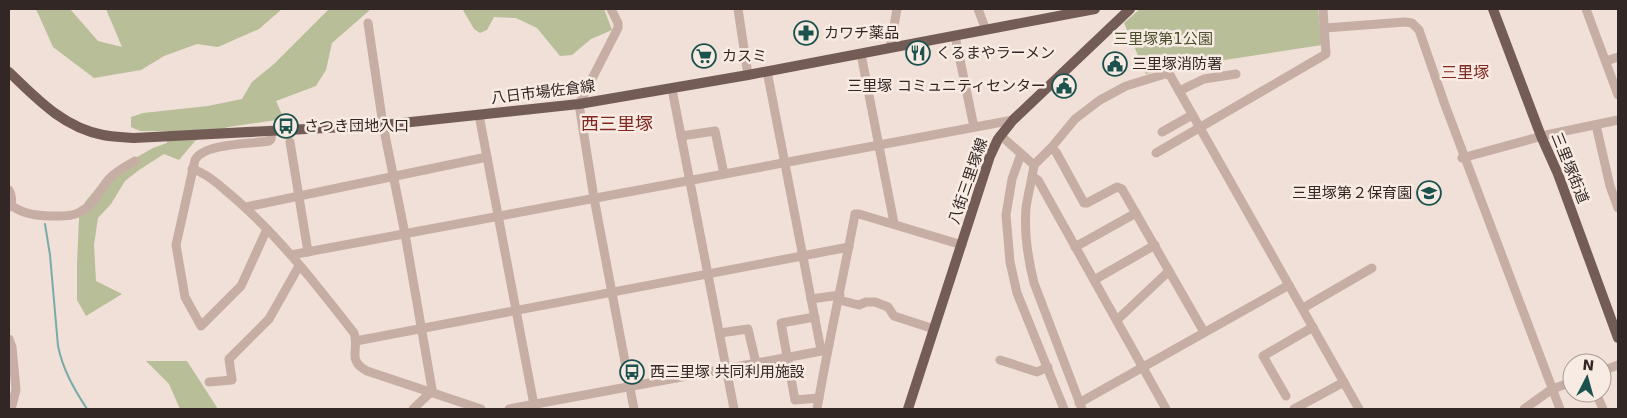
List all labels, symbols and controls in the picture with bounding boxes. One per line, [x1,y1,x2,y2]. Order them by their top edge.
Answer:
pharmacy icon: カワチ薬品 [793,20,819,46]
place label: カワチ薬品 [824,24,899,42]
park label: 三里塚第1公園 [1113,30,1213,48]
restaurant icon: くるまやラーメン [905,40,931,66]
supermarket icon: カスミ [691,43,717,69]
place label: くるまやラーメン [936,44,1055,62]
place label: カスミ [722,47,767,65]
public building icon: 三里塚消防署 [1102,51,1128,77]
place label: 三里塚消防署 [1132,55,1222,73]
district label: 三里塚 [1441,63,1489,82]
public building icon: 三里塚 コミュニティセンター [1051,73,1077,99]
street label: 八日市場佐倉線 [490,77,596,107]
place label: 三里塚 コミュニティセンター [847,77,1046,95]
bus stop icon: さつき団地入口 [273,113,299,139]
district label: 西三里塚 [581,113,653,134]
place label: さつき団地入口 [304,117,409,135]
street label: 三里塚街道 [1548,130,1592,206]
street label: 八街三里塚線 [945,136,991,226]
school or university icon: 三里塚第２保育園 [1416,180,1442,206]
place label: 三里塚第２保育園 [1292,184,1412,202]
north arrow [1562,353,1612,403]
text: N [1582,357,1595,374]
bus stop icon: 西三里塚 共同利用施設 [619,359,645,385]
place label: 西三里塚 共同利用施設 [650,363,805,381]

